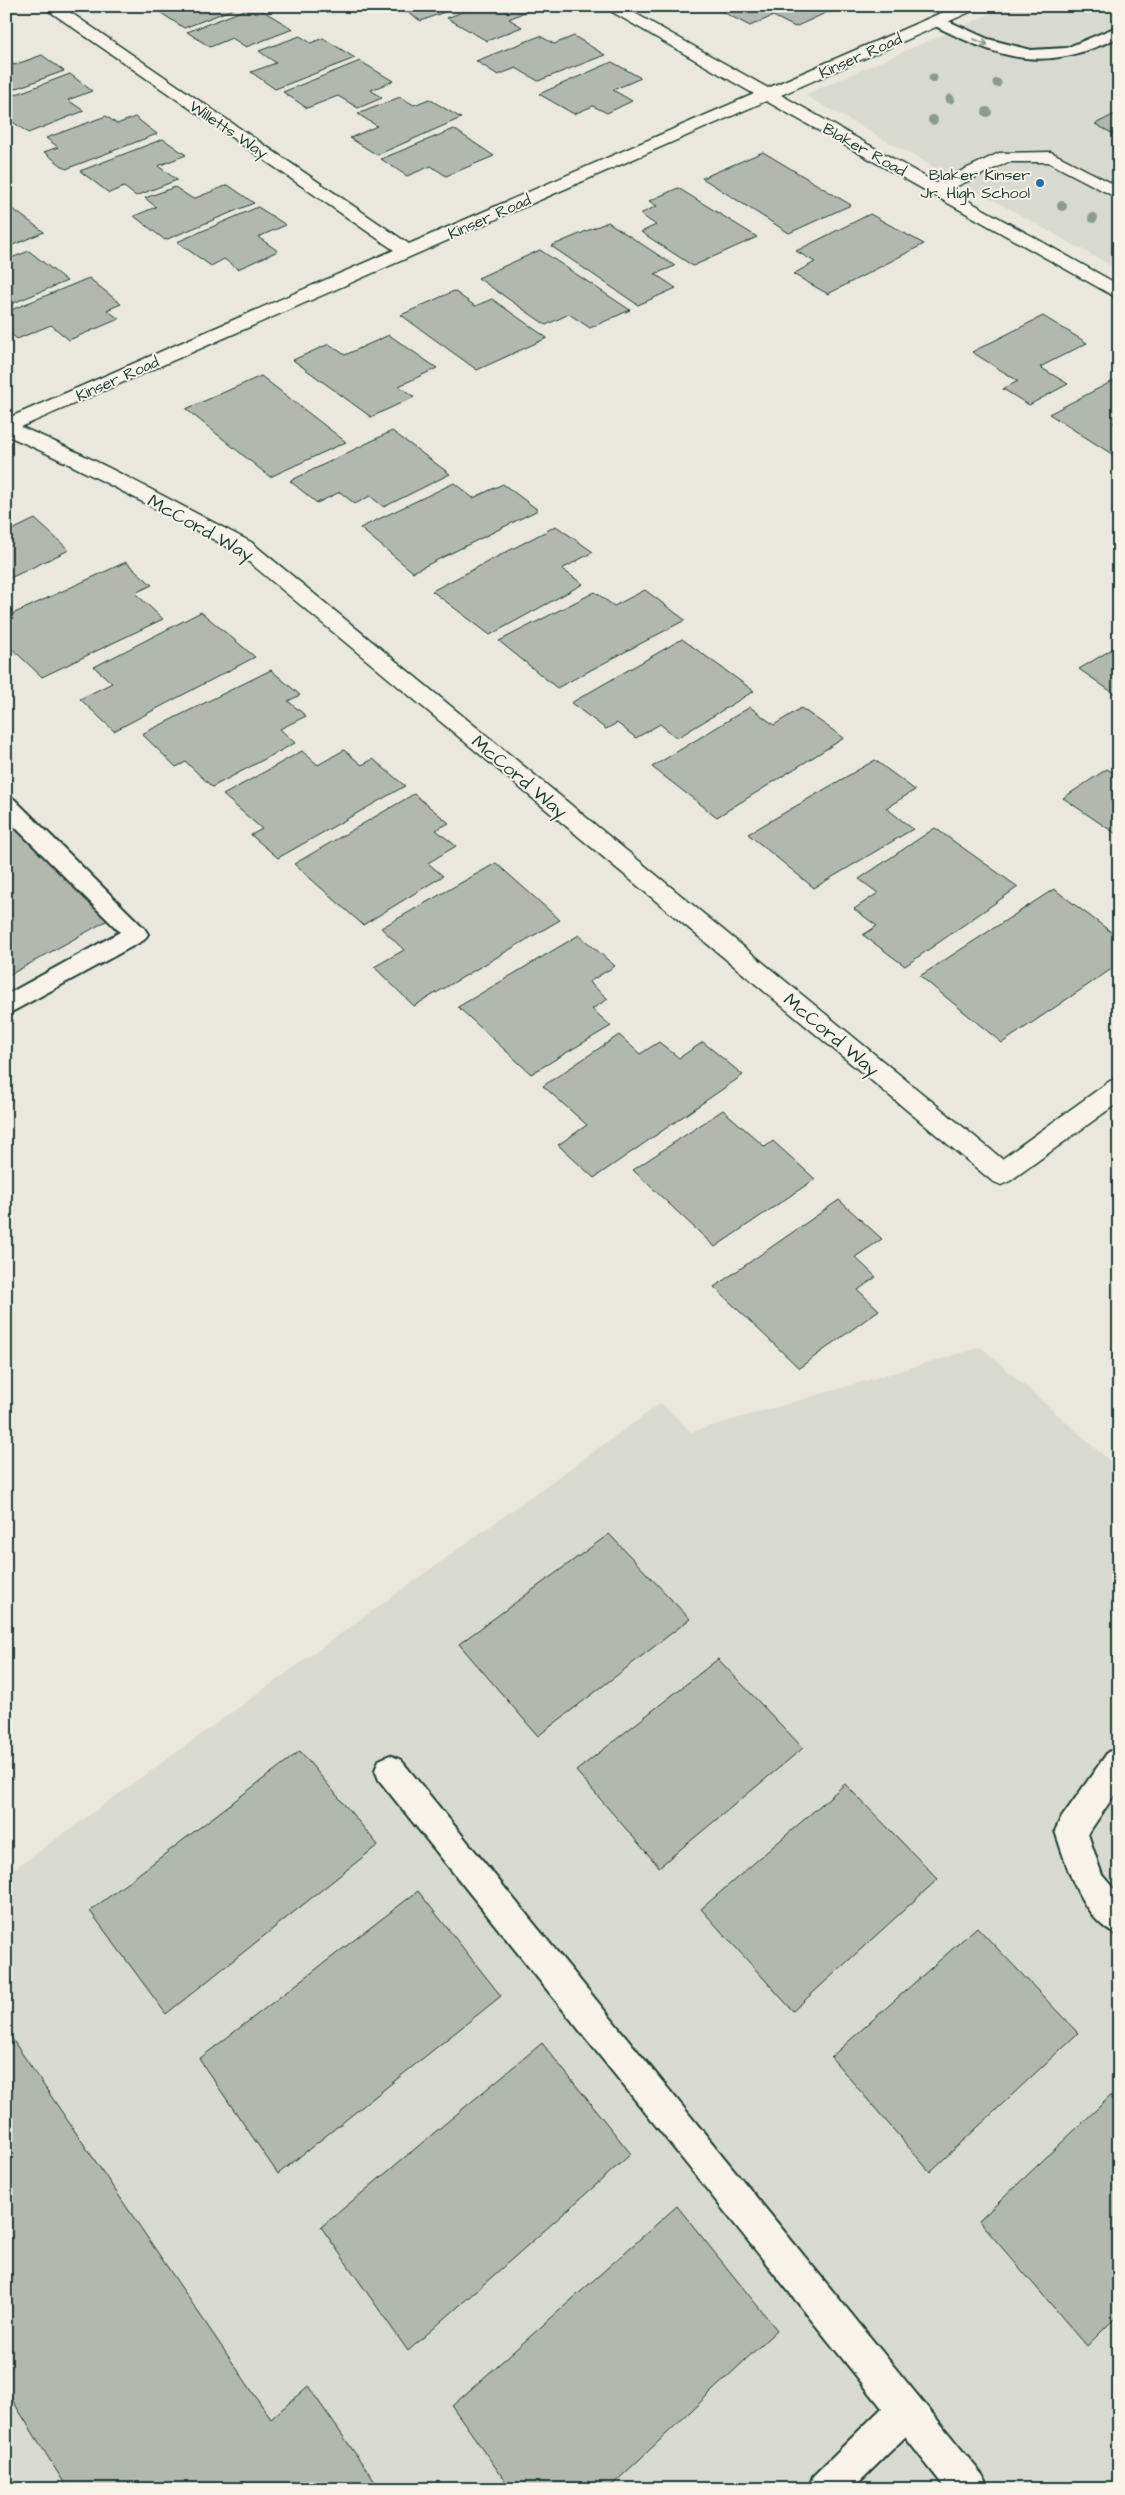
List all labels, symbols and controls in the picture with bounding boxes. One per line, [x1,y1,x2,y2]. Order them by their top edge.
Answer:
street label: Kinser Road [815,28,905,84]
one-way arrow [973,38,988,48]
street label: Willetts Way [184,95,272,165]
street label: Blaker Road [819,118,910,182]
place label: Blaker Kinser Jr. High School [921,164,1030,205]
marker: Blaker Kinser Jr. High School [1034,177,1046,189]
street label: Kinser Road [444,189,534,245]
street label: Kinser Road [72,351,162,407]
street label: McCord Way [142,488,259,570]
street label: McCord Way [465,729,573,826]
street label: McCord Way [777,987,885,1084]

